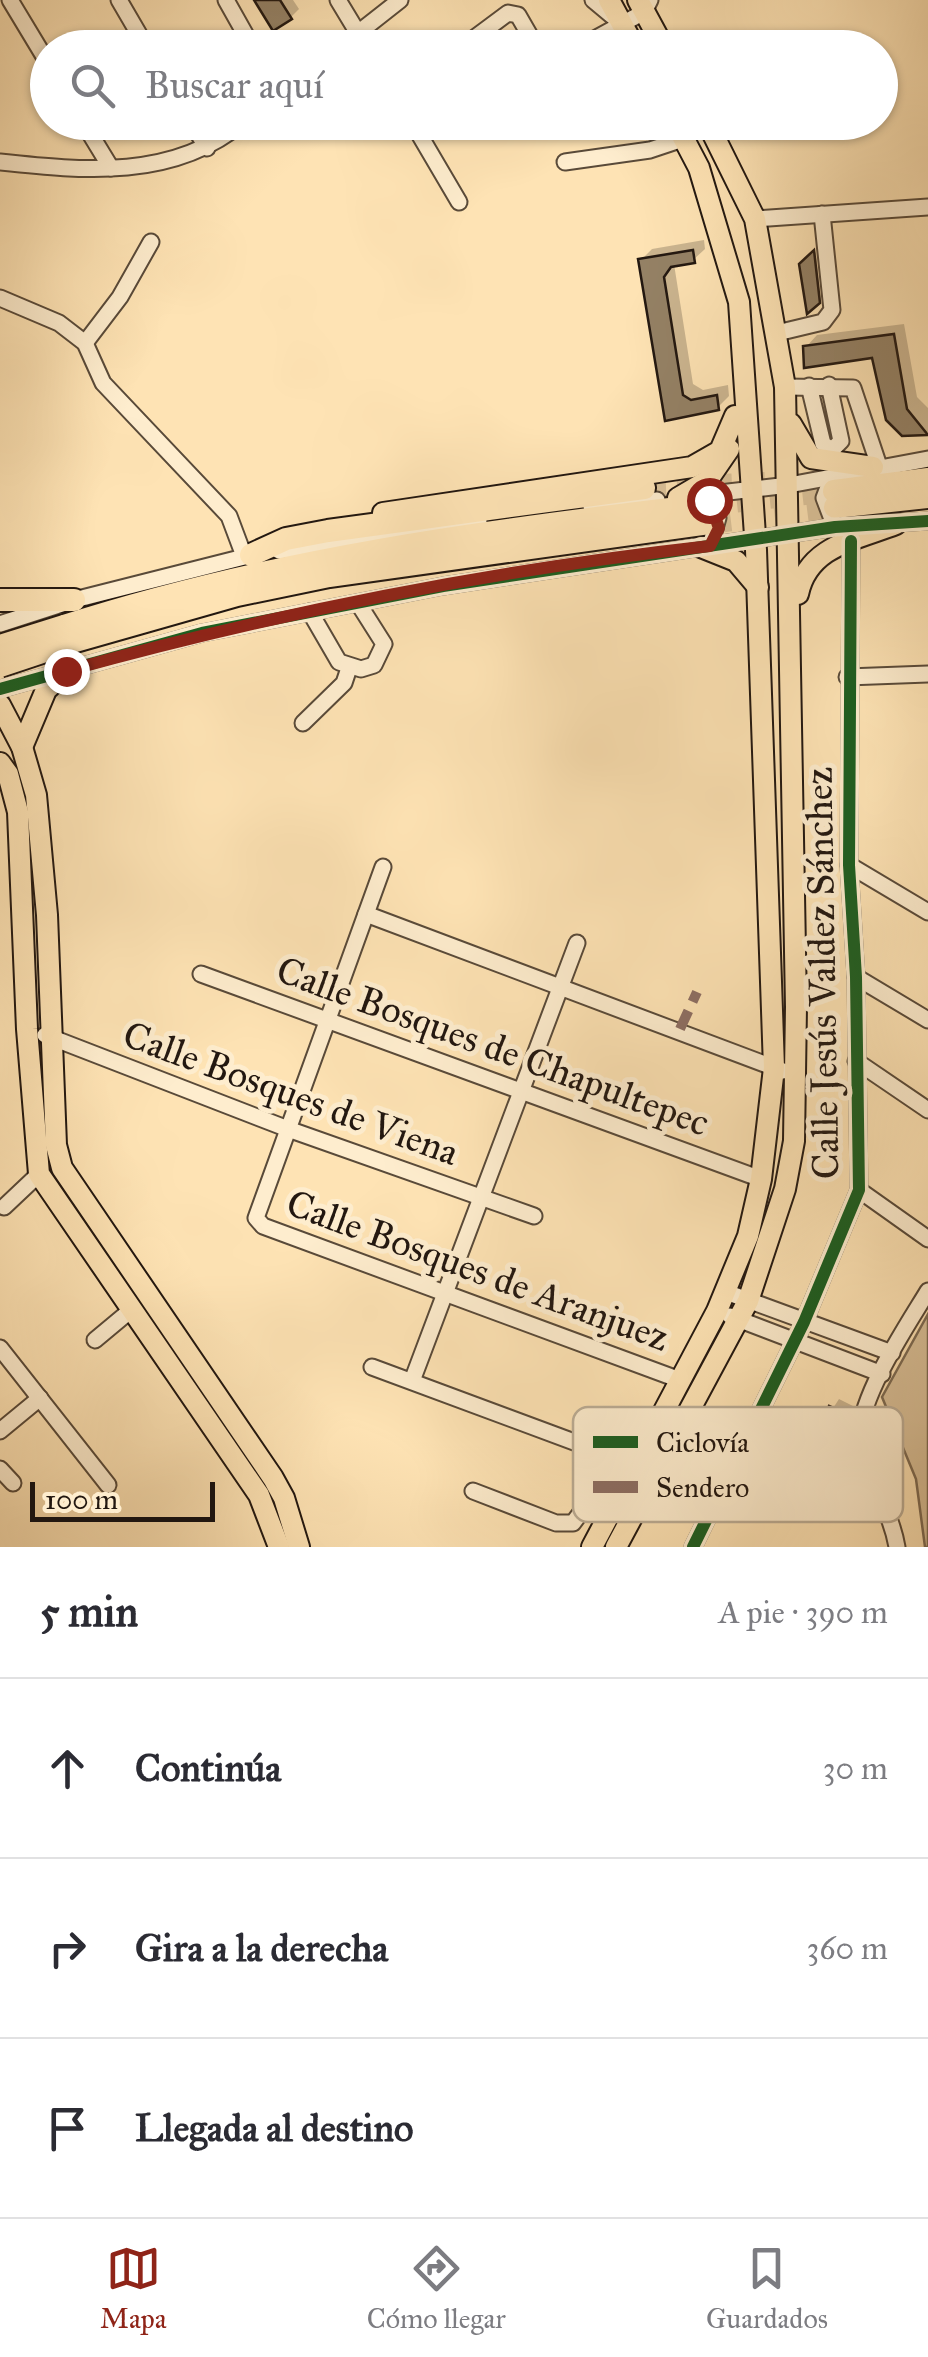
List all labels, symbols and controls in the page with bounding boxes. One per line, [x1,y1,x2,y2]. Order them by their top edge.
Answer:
search box [30,30,898,140]
icon: search [65,58,120,113]
text: Buscar aquí [145,62,324,108]
route start [687,478,733,524]
route end [44,649,90,695]
street label: Calle Jesús Valdez Sánchez [795,766,850,1180]
street label: Calle Bosques de Chapultepec [270,946,716,1146]
street label: Calle Bosques de Viena [117,1011,466,1175]
street label: Calle Bosques de Aranjuez [281,1179,675,1361]
legend [573,1407,903,1522]
text: Ciclovía [656,1425,749,1460]
text: Sendero [656,1470,749,1505]
scale bar [30,1477,215,1522]
text: 100 m [45,1482,118,1517]
text: 5 min [40,1586,138,1638]
text: A pie · 390 m [718,1593,888,1632]
icon: ahead [40,1741,95,1796]
text: Continúa [135,1745,281,1791]
text: 30 m [823,1749,888,1788]
icon: right [40,1921,95,1976]
text: Gira a la derecha [135,1925,388,1971]
text: 360 m [806,1929,888,1968]
icon: arrive [40,2101,95,2156]
text: Llegada al destino [135,2105,414,2151]
tab: Mapa [100,2241,167,2336]
tab: Cómo llegar [367,2241,506,2336]
tab: Guardados [706,2241,828,2336]

